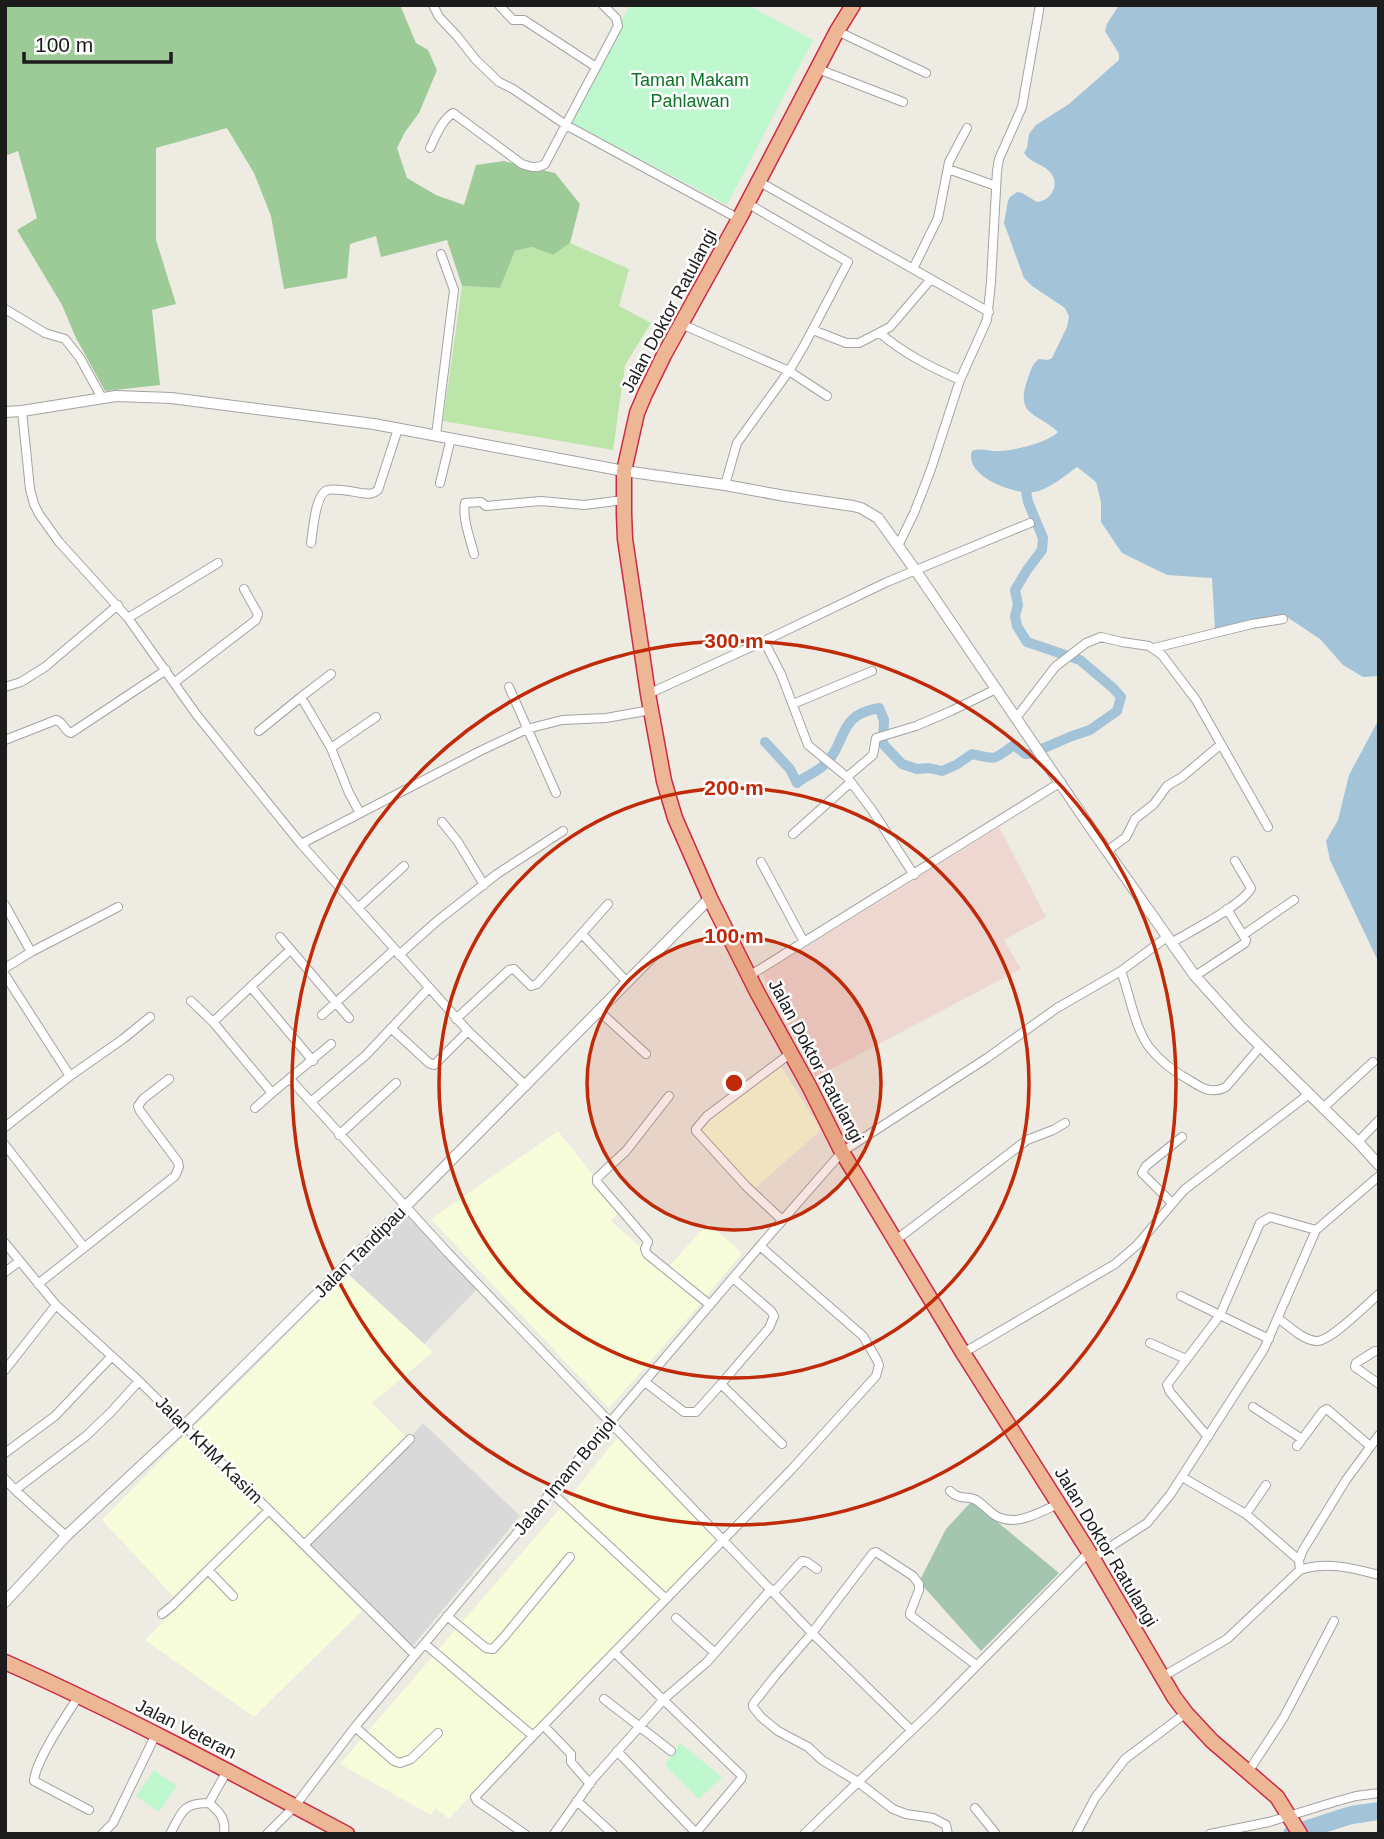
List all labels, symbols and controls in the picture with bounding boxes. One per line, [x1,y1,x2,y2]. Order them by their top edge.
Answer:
scale bar [24,21,172,65]
text: 100 m [35,33,93,56]
park label: Taman Makam Pahlawan [631,70,749,111]
street label: Jalan Doktor Ratulangi [617,226,721,396]
text: 300 m [704,629,764,652]
text: 200 m [704,776,764,799]
text: 100 m [704,924,764,947]
street label: Jalan Doktor Ratulangi [764,976,868,1146]
centre of rings [722,1071,746,1095]
street label: Jalan Tandipau [310,1202,410,1302]
street label: Jalan KHM Kasim [151,1392,267,1508]
street label: Jalan Imam Bonjol [510,1413,620,1539]
street label: Jalan Doktor Ratulangi [1051,1464,1161,1630]
street label: Jalan Veteran [132,1695,240,1763]

